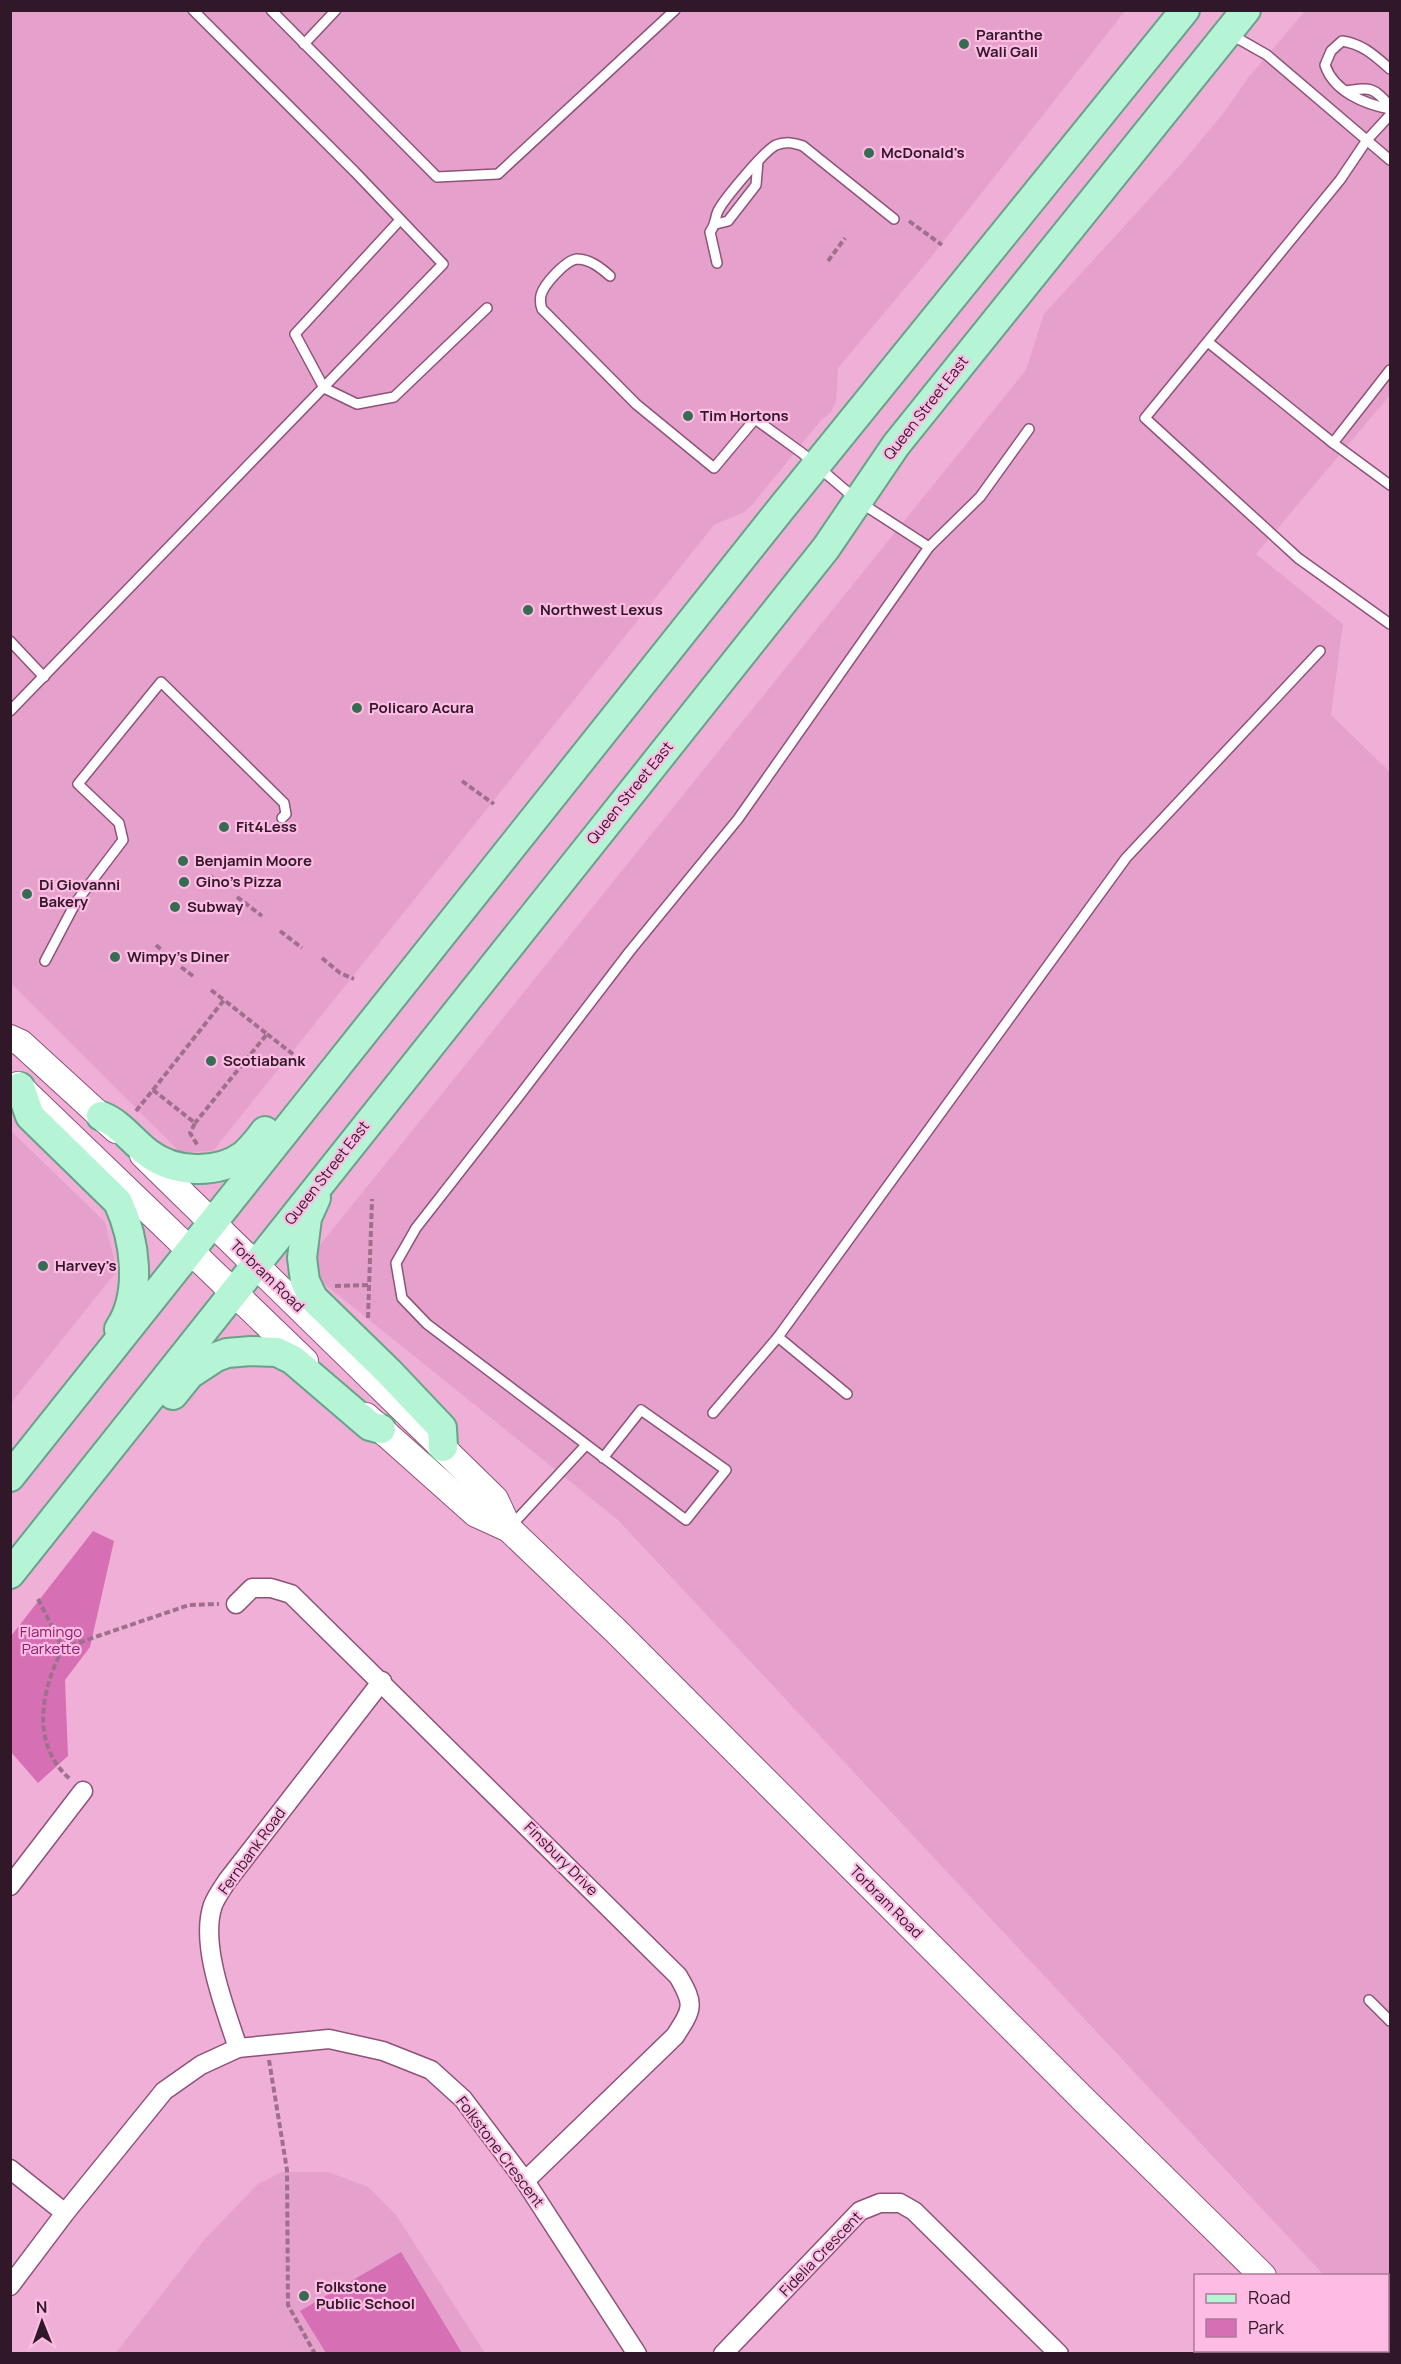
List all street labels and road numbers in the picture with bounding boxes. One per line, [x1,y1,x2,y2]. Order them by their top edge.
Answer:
street label: Queen Street East [878,351,973,464]
street label: Queen Street East [582,737,678,849]
street label: Queen Street East [279,1116,374,1229]
street label: Torbram Road [226,1235,309,1316]
street label: Fernbank Road [213,1803,290,1898]
street label: Finsbury Drive [520,1817,603,1901]
street label: Torbram Road [845,1860,928,1943]
street label: Folkstone Crescent [452,2092,549,2212]
street label: Fidelia Crescent [774,2206,867,2301]

